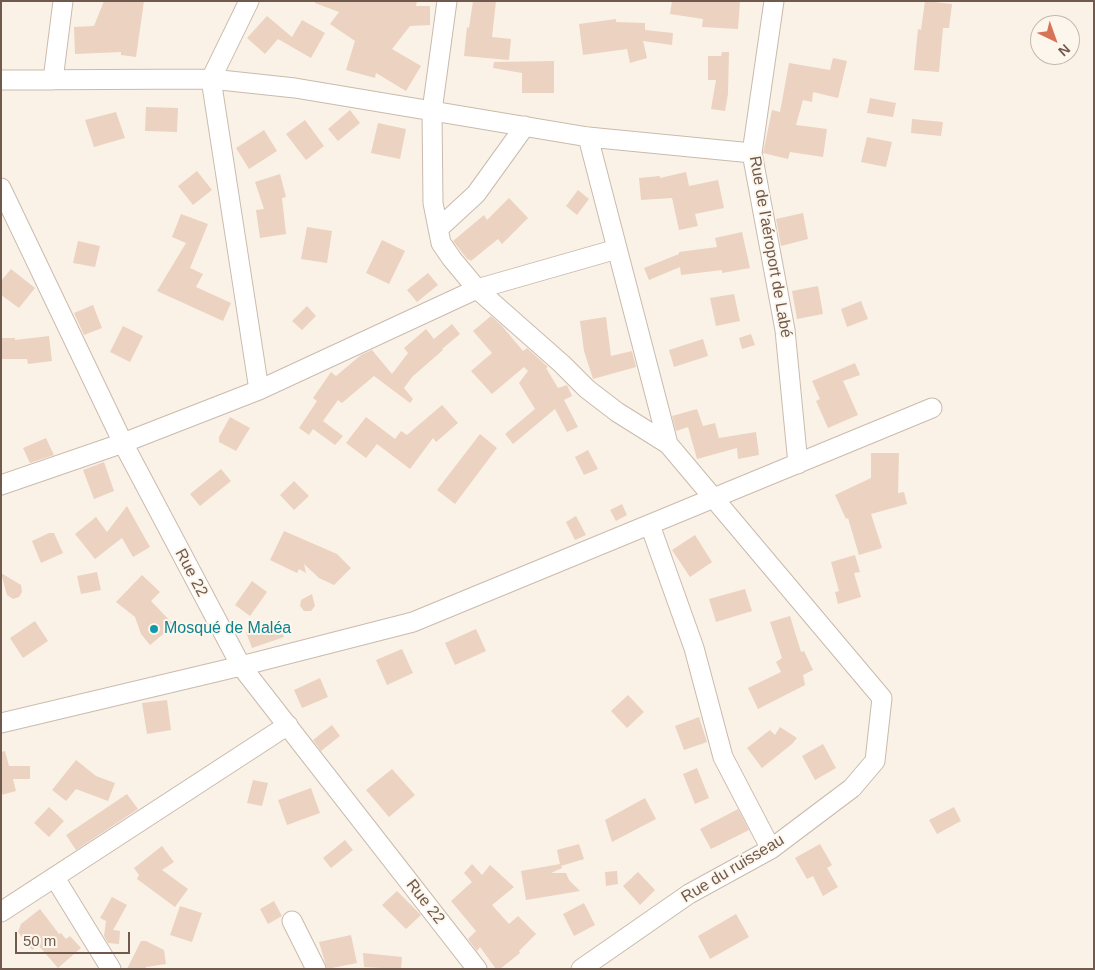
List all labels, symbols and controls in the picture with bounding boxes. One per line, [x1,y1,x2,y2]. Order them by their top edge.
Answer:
north arrow [1030,15,1080,65]
text: N [1055,41,1073,60]
street label: Rue de l'aéroport de Labé [745,154,795,340]
street label: Rue 22 [170,546,212,600]
place label: Mosqué de Maléa [164,619,291,639]
marker: Mosqué de Maléa [148,623,160,635]
street label: Rue du ruisseau [678,831,788,907]
street label: Rue 22 [402,876,448,928]
scale bar [18,922,132,954]
text: 50 m [23,932,56,949]

